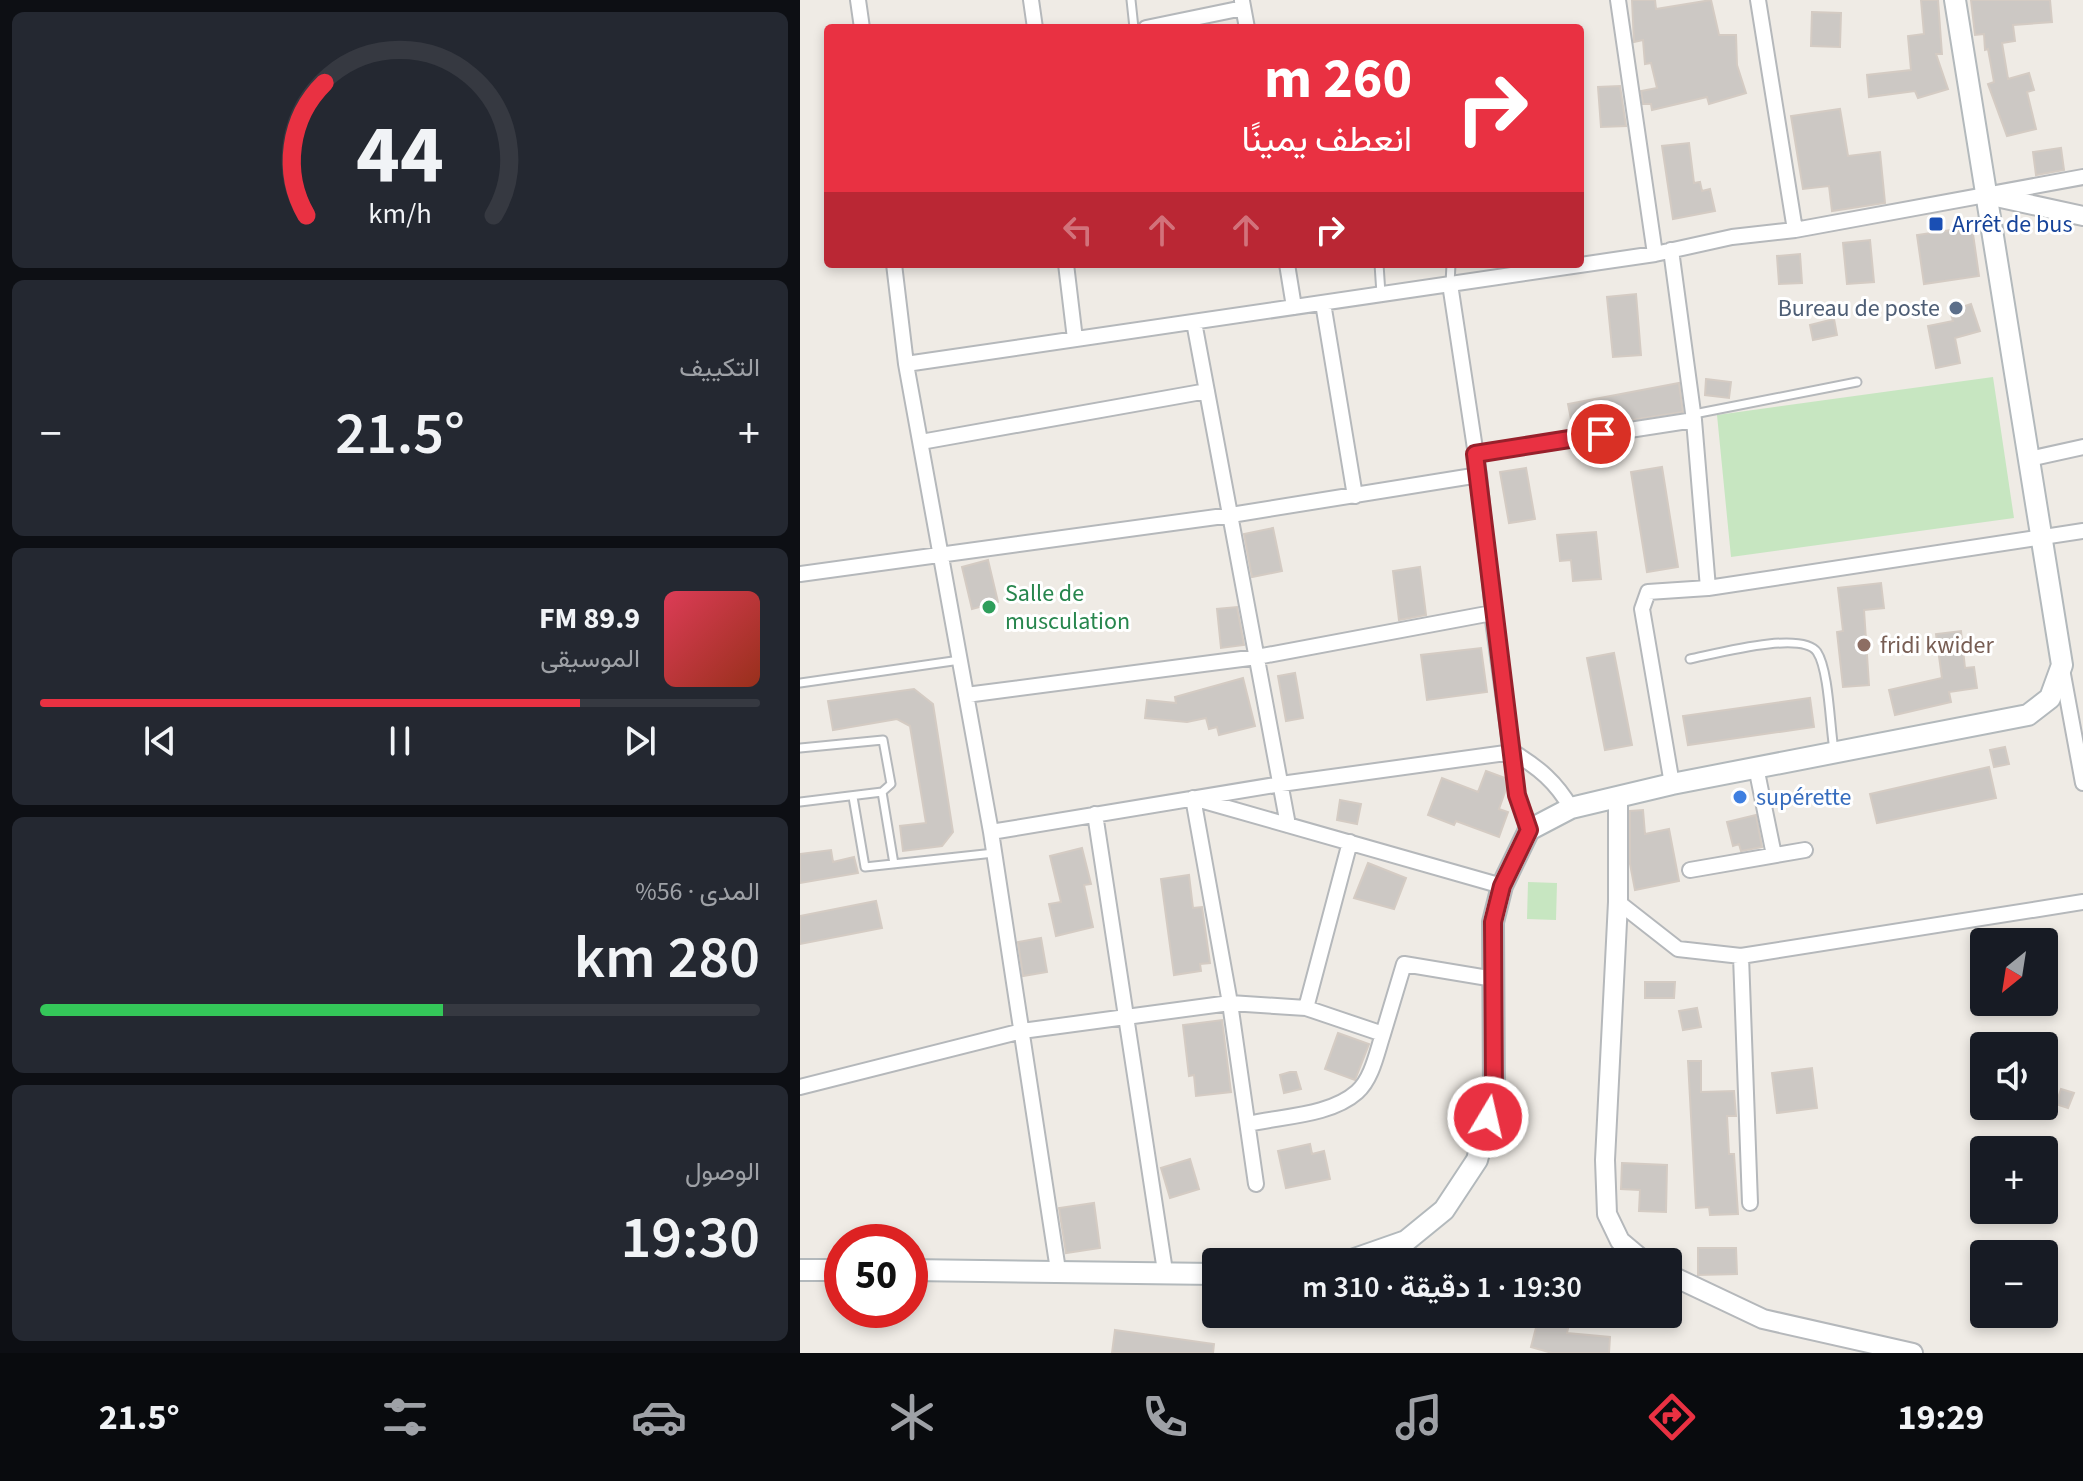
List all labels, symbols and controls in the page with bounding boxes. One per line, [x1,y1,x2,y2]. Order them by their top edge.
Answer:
text: 260 m [1264,40,1412,119]
icon: right [1440,56,1544,160]
text: 44 [356,97,444,215]
text: انعطف يمينًا [1241,114,1412,165]
text: km/h [368,194,432,234]
place label: Arrêt de bus [1952,207,2072,242]
icon: left [1056,208,1100,252]
icon: ahead [1140,208,1184,252]
icon: ahead [1224,208,1268,252]
icon: right [1308,208,1352,252]
marker: Arrêt de bus [1927,215,1945,233]
place label: Bureau de poste [1778,291,1940,326]
marker: Bureau de poste [1947,299,1965,317]
text: التكييف [679,349,760,386]
text: 21.5° [335,392,465,477]
pin [1567,400,1635,468]
text: − [40,403,62,466]
text: + [738,403,760,466]
icon: arrive [1579,412,1623,456]
place label: Salle de musculation [1005,576,1130,639]
text: 89.9 FM [539,597,640,640]
marker: Salle de musculation [980,598,998,616]
place label: fridi kwider [1880,628,1995,663]
marker: fridi kwider [1855,636,1873,654]
text: الموسيقى [540,640,640,677]
icon: previous [138,719,182,763]
icon: pause [378,719,422,763]
icon: next [618,719,662,763]
place label: supérette [1756,780,1851,815]
marker: supérette [1731,788,1749,806]
text: المدى · 56% [635,873,760,910]
text: 280 km [574,916,760,1001]
north arrow [1970,928,2058,1016]
map controls [1970,928,2058,1328]
button: sound [1970,1032,2058,1120]
position arrow [1446,1075,1530,1159]
button: + [1970,1136,2058,1224]
text: الوصول [685,1153,760,1190]
text: 19:30 [620,1196,760,1281]
speed limit sign: 50 [824,1224,928,1328]
button: − [1970,1240,2058,1328]
text: 19:30 · 1 دقيقة · 310 m [1302,1266,1582,1309]
icon: filters [377,1389,433,1445]
icon: car [631,1389,687,1445]
icon: climate [884,1389,940,1445]
icon: phone [1137,1389,1193,1445]
icon: music [1391,1389,1447,1445]
icon: directions [1644,1389,1700,1445]
text: 21.5° [99,1392,180,1443]
text: 19:29 [1897,1392,1984,1443]

